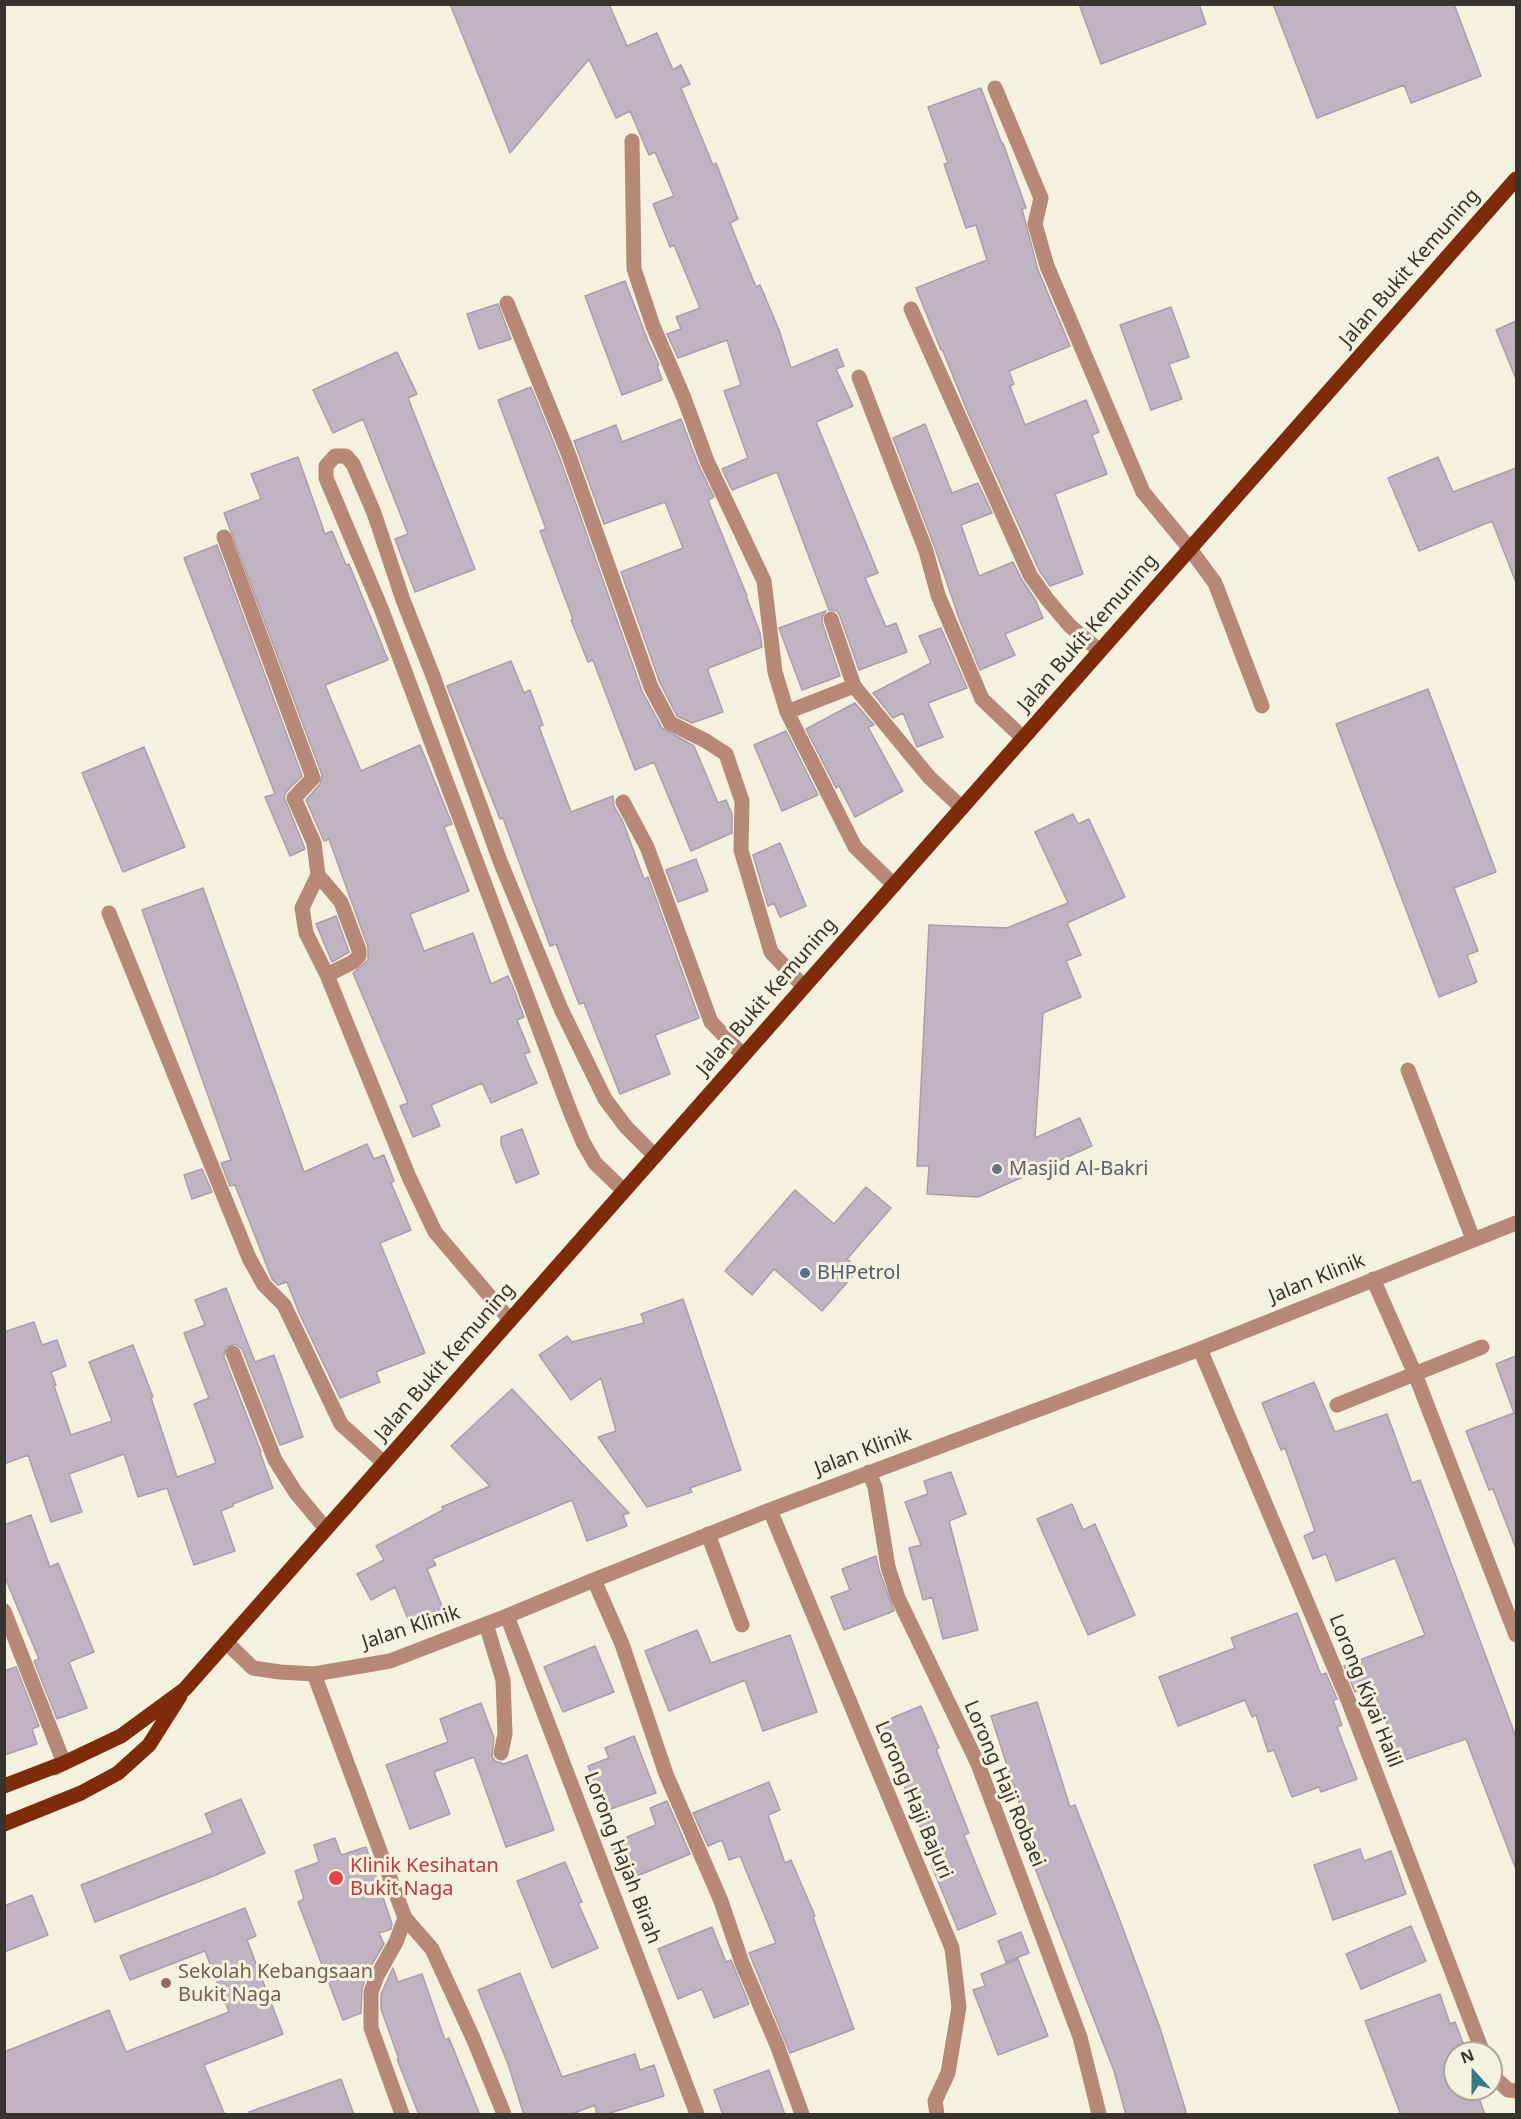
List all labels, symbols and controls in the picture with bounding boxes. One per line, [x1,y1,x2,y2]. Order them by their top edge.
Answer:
street label: Jalan Bukit Kemuning [1335,184,1485,352]
street label: Jalan Bukit Kemuning [1013,549,1163,717]
street label: Jalan Bukit Kemuning [692,913,842,1081]
place label: Masjid Al-Bakri [1009,1157,1148,1181]
marker: Masjid Al-Bakri [990,1162,1004,1176]
street label: Jalan Klinik [1265,1249,1369,1309]
place label: BHPetrol [817,1261,901,1285]
marker: BHPetrol [798,1266,812,1280]
street label: Jalan Bukit Kemuning [370,1278,520,1446]
street label: Jalan Klinik [811,1423,915,1481]
street label: Jalan Klinik [359,1601,463,1655]
street label: Lorong Kiyai Halil [1323,1611,1407,1771]
street label: Lorong Haji Robaei [958,1697,1050,1871]
street label: Lorong Haji Bajuri [869,1717,957,1883]
street label: Lorong Hajah Birah [578,1769,666,1947]
place label: Klinik Kesihatan Bukit Naga [350,1854,499,1901]
marker: Klinik Kesihatan Bukit Naga [327,1869,345,1887]
place label: Sekolah Kebangsaan Bukit Naga [178,1960,373,2007]
marker: Sekolah Kebangsaan Bukit Naga [159,1976,173,1990]
north arrow [1443,2041,1503,2101]
text: N [1457,2043,1477,2069]

